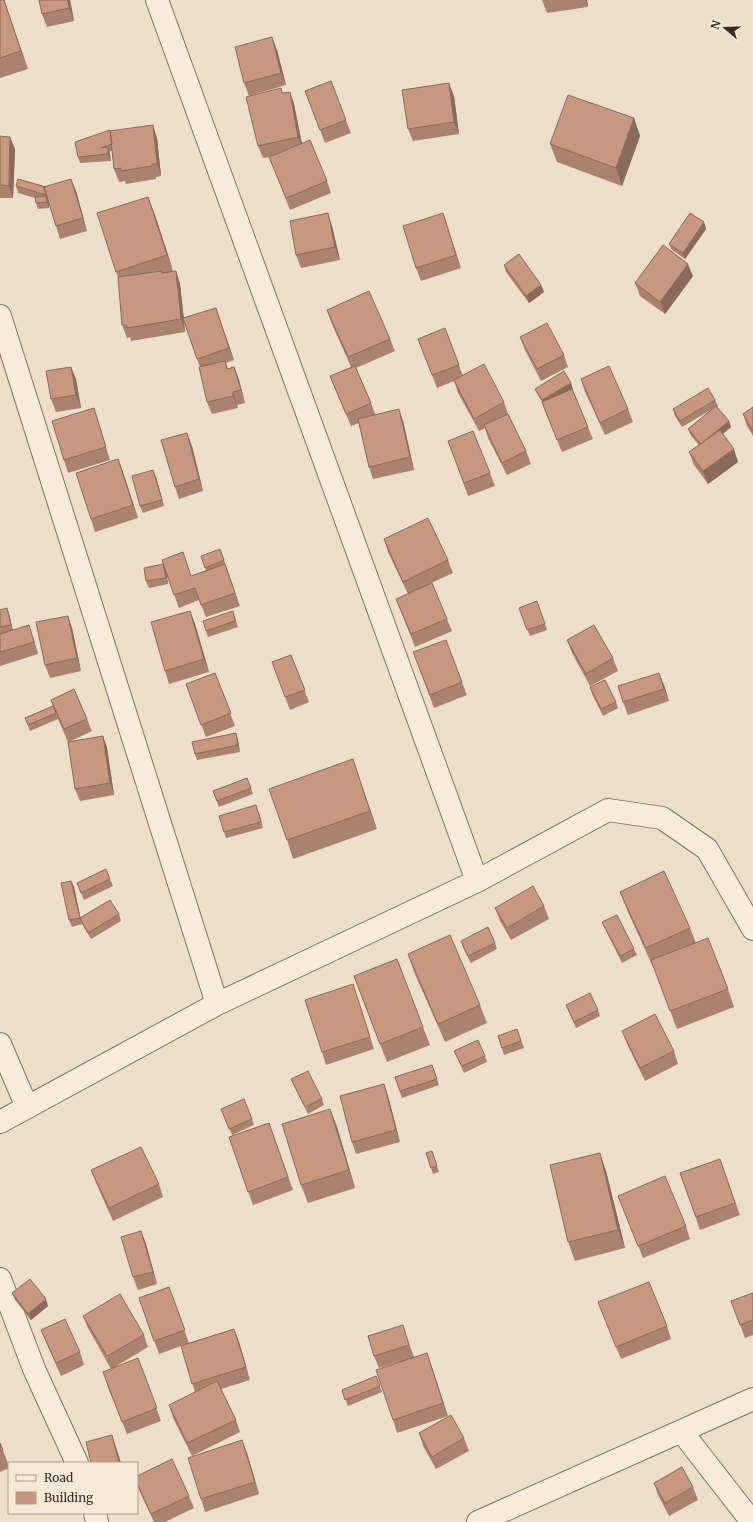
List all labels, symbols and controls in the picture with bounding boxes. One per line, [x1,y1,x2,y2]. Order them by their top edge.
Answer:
north arrow [705,8,745,48]
text: N [708,18,724,31]
legend [8,1462,138,1514]
text: Road [44,1470,73,1485]
text: Building [44,1490,94,1505]

